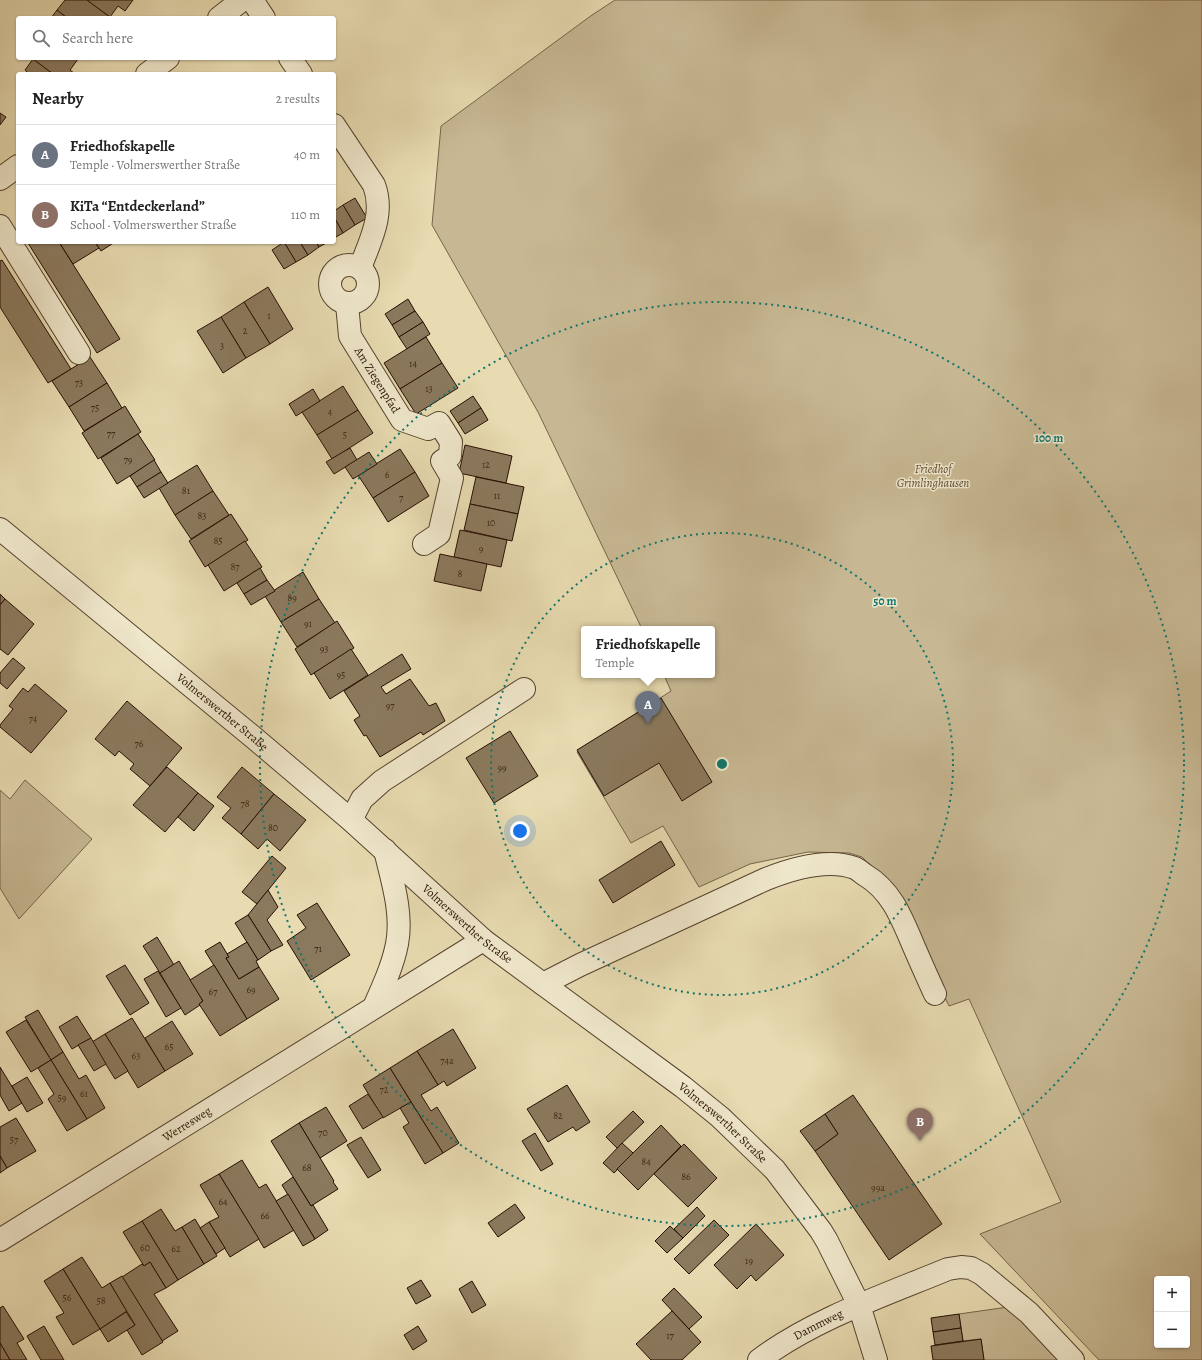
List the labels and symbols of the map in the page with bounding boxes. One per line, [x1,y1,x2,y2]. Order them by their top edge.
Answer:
house number: 1 [267,309,271,322]
house number: 2 [243,324,248,337]
house number: 3 [220,339,224,352]
street label: Am Ziegenpfad [350,343,404,417]
house number: 14 [409,357,417,370]
house number: 73 [75,376,83,389]
house number: 13 [425,382,433,395]
house number: 75 [91,401,99,414]
house number: 4 [328,405,333,418]
house number: 77 [107,427,116,440]
house number: 5 [343,428,347,441]
text: 100 m [1035,430,1063,446]
house number: 79 [124,453,133,466]
house number: 12 [482,458,490,471]
park label: Friedhof Grimlinghausen [897,461,969,491]
house number: 6 [385,468,390,481]
house number: 81 [182,484,191,497]
house number: 11 [494,489,501,502]
house number: 7 [399,491,404,504]
house number: 83 [197,509,207,522]
house number: 10 [487,516,495,529]
house number: 85 [213,534,223,547]
house number: 9 [479,542,484,555]
house number: 87 [230,560,240,573]
house number: 8 [458,567,463,580]
house number: 89 [287,591,297,604]
text: 50 m [873,593,897,609]
house number: 91 [304,617,313,630]
house number: 93 [320,642,328,655]
house number: 95 [337,668,345,681]
street label: Volmerswerther Straße [173,669,272,754]
pin: A [635,691,661,724]
house number: 97 [386,699,395,712]
house number: 74 [29,712,38,725]
house number: 76 [135,737,144,750]
centre of rings [715,757,729,771]
house number: 99 [497,761,507,774]
house number: 78 [240,797,250,810]
house number: 80 [268,821,278,834]
your location [510,821,530,841]
street label: Volmerswerther Straße [418,880,516,967]
house number: 71 [314,942,322,955]
house number: 69 [246,983,256,996]
house number: 67 [209,985,218,998]
house number: 65 [165,1040,173,1053]
house number: 63 [132,1049,140,1062]
house number: 74a [440,1054,454,1067]
street label: Volmerswerther Straße [675,1078,771,1166]
house number: 72 [380,1083,389,1096]
house number: 61 [80,1087,89,1100]
house number: 59 [58,1091,67,1104]
street label: Werresweg [159,1103,214,1146]
pin: B [907,1108,933,1141]
house number: 82 [553,1109,563,1122]
house number: 70 [318,1126,328,1139]
house number: 57 [10,1133,19,1146]
house number: 84 [641,1155,651,1168]
house number: 68 [302,1161,312,1174]
house number: 86 [681,1170,691,1183]
house number: 99a [871,1181,885,1194]
house number: 64 [218,1195,228,1208]
house number: 66 [260,1209,270,1222]
house number: 60 [140,1241,150,1254]
house number: 62 [171,1242,181,1255]
house number: 19 [745,1254,753,1267]
house number: 56 [63,1291,72,1304]
house number: 58 [96,1294,106,1307]
street label: Dammweg [790,1305,845,1344]
house number: 17 [666,1329,675,1342]

